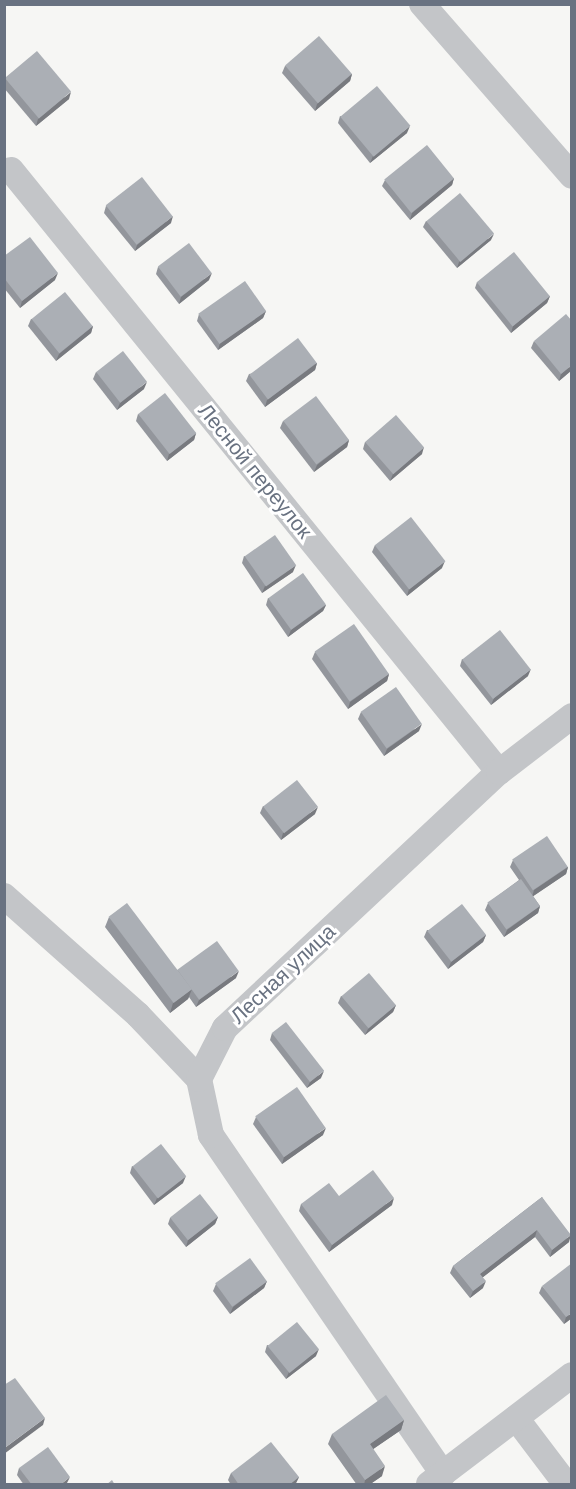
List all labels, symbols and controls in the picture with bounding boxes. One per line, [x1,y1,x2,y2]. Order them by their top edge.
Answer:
street label: Лесной переулок [193,398,317,544]
street label: Лесная улица [225,919,341,1029]

